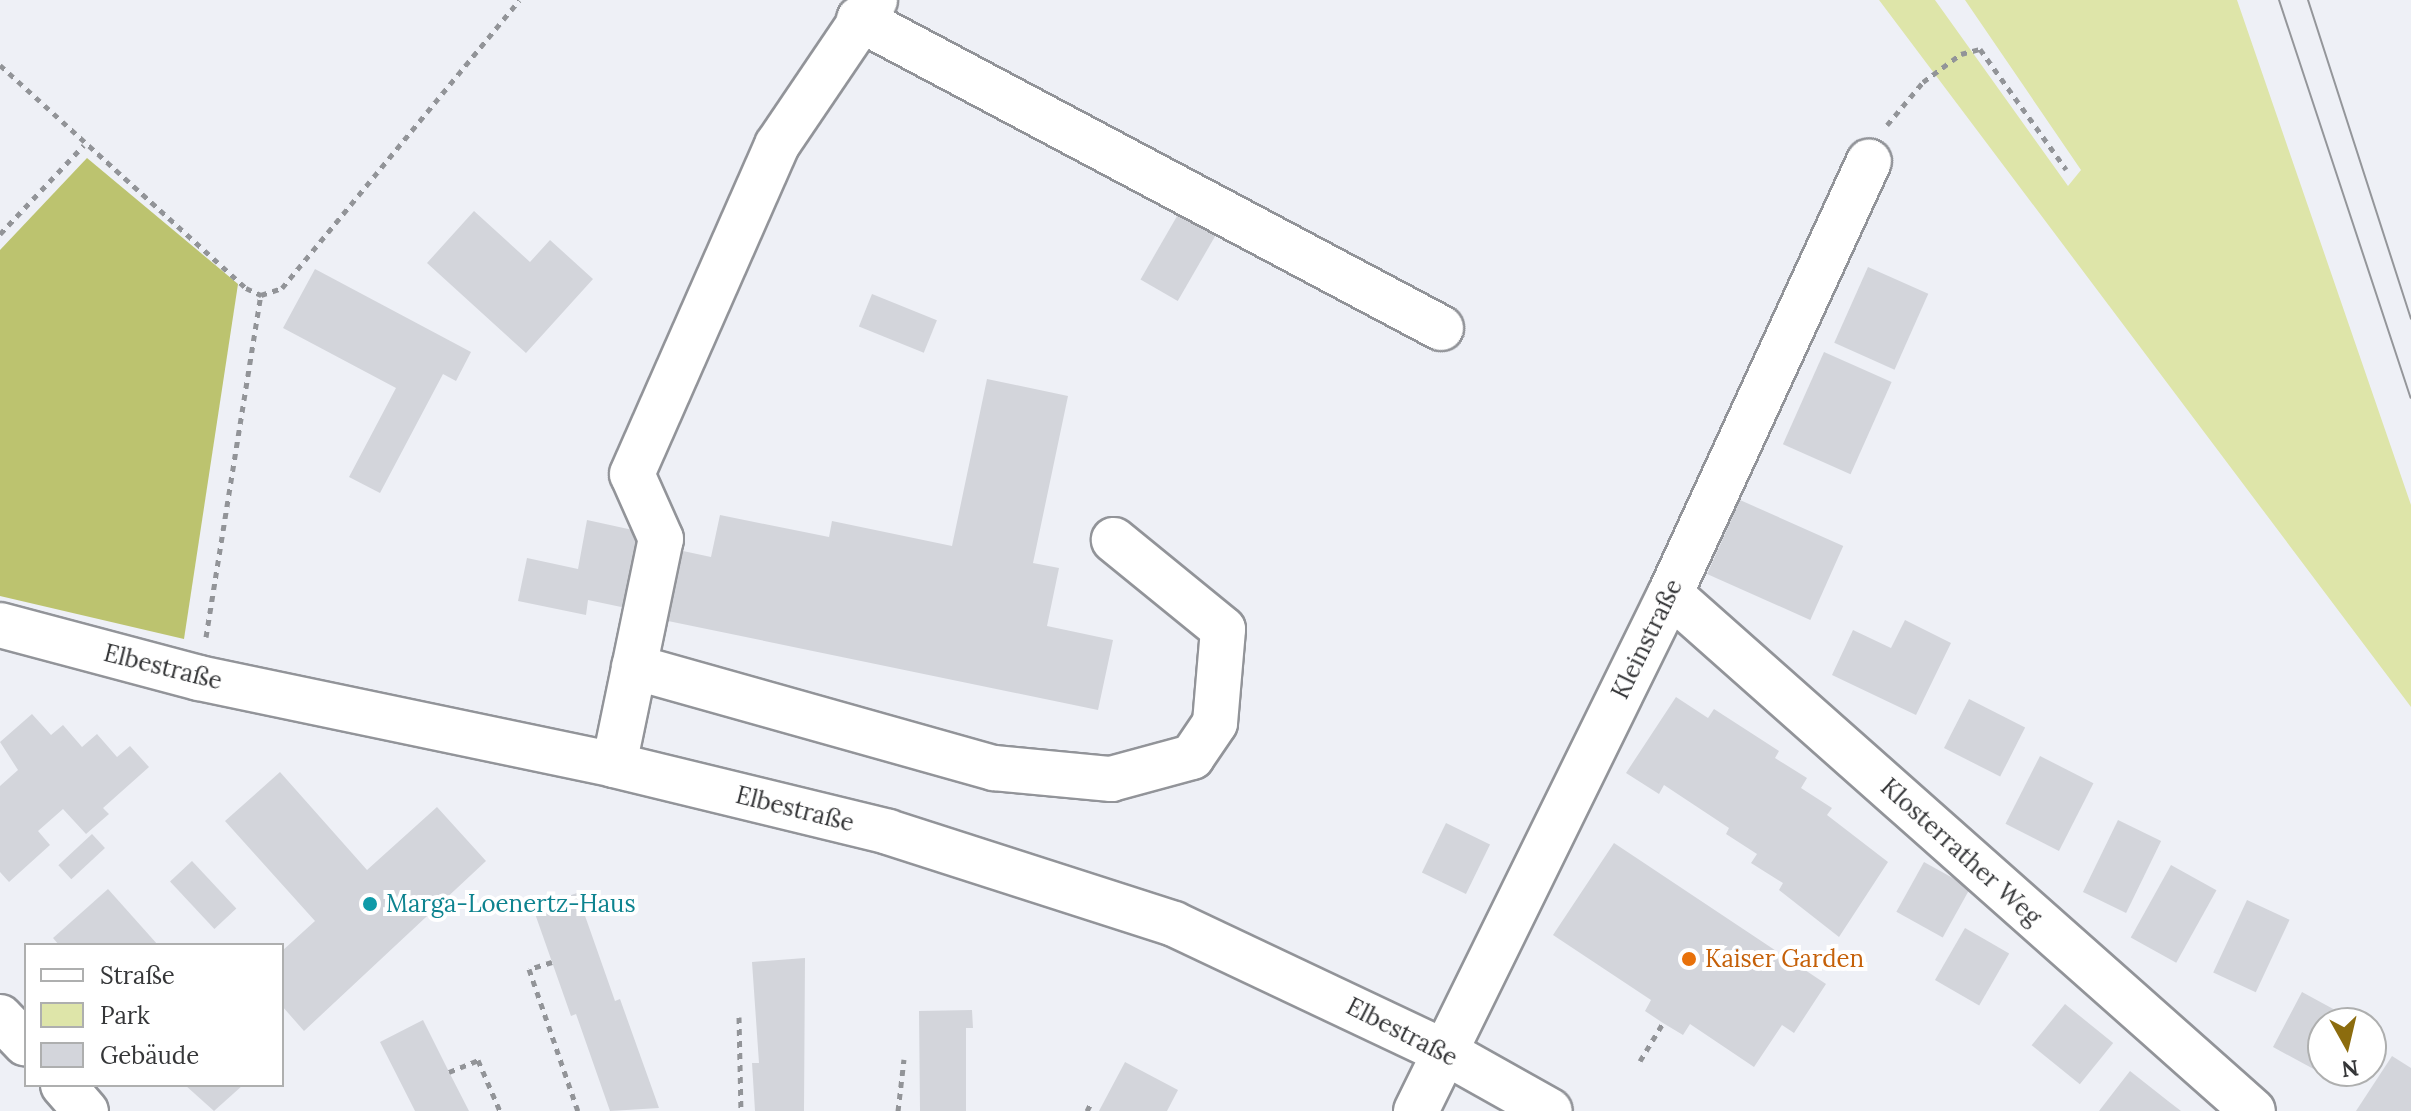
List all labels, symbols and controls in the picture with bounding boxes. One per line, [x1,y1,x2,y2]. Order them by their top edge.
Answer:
street label: Kleinstraße [1606,574,1688,704]
street label: Elbestraße [101,638,225,696]
street label: Klosterrather Weg [1875,772,2047,932]
street label: Elbestraße [733,780,857,838]
place label: Marga-Loenertz-Haus [386,890,636,918]
marker: Marga-Loenertz-Haus [361,895,379,913]
legend [24,943,284,1087]
place label: Kaiser Garden [1705,945,1864,973]
marker: Kaiser Garden [1680,950,1698,968]
text: Straße [100,960,175,991]
street label: Elbestraße [1342,992,1462,1072]
text: Park [100,1000,150,1031]
north arrow [2307,1007,2387,1087]
text: Gebäude [100,1040,199,1071]
text: N [2340,1054,2360,1084]

